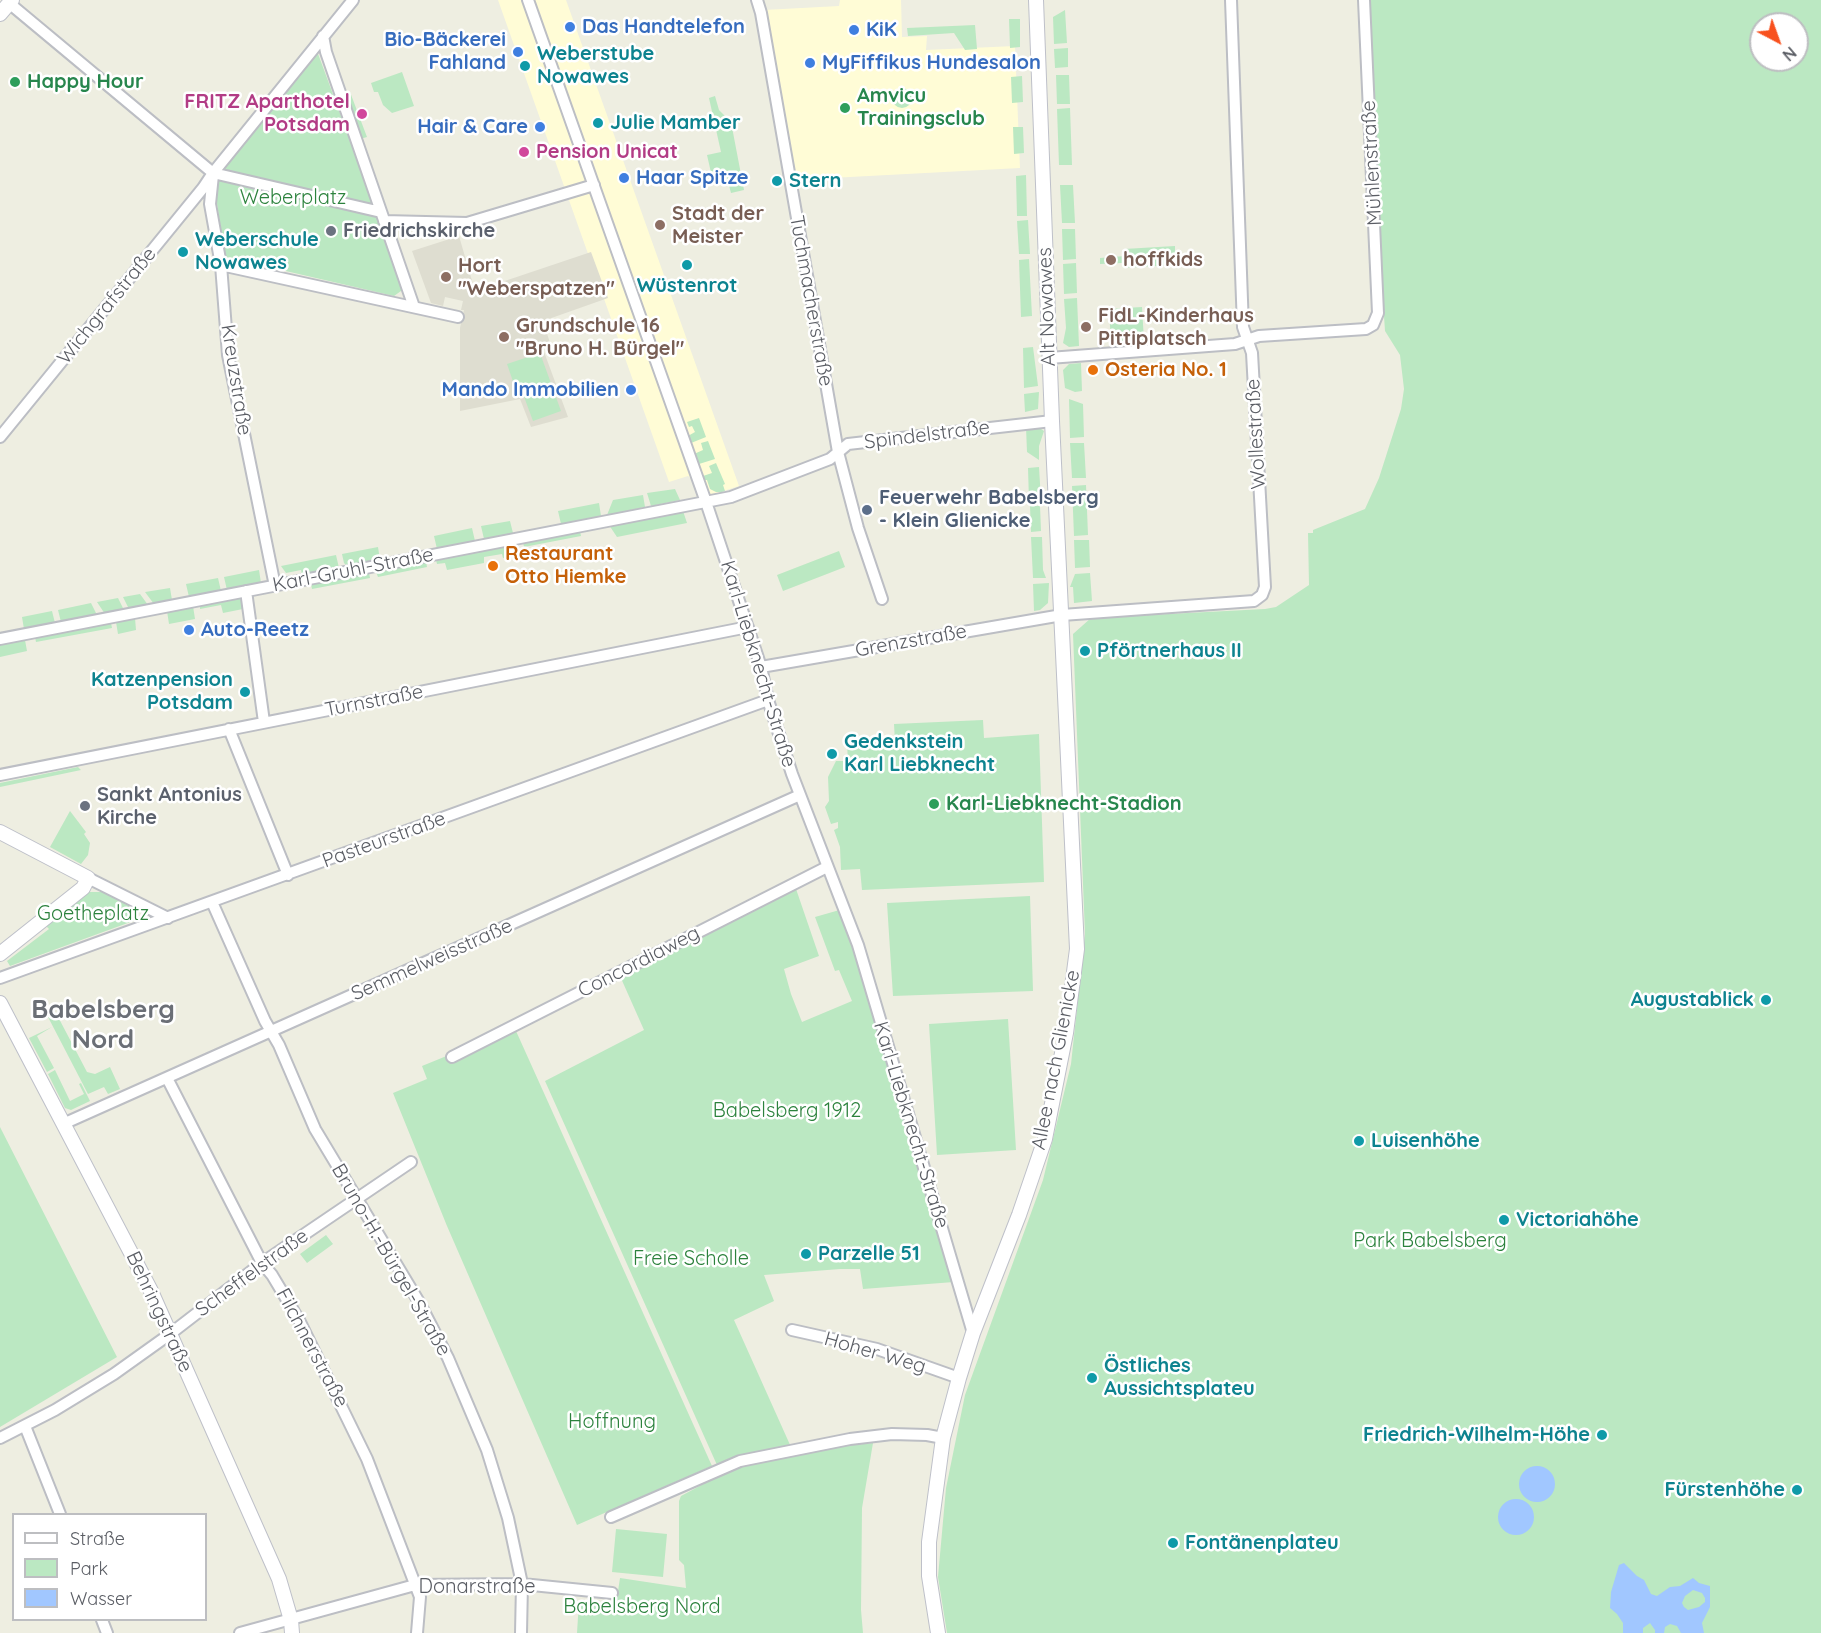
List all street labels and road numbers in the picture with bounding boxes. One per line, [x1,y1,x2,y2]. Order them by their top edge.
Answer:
street label: Mühlenstraße [1357,100,1387,226]
street label: Tuchmacherstraße [784,214,838,388]
street label: Wichgrafstraße [52,243,162,369]
street label: Alt Nowawes [1033,247,1061,367]
street label: Kreuzstraße [215,323,257,437]
street label: Wollestraße [1241,378,1271,490]
street label: Spindelstraße [863,415,991,455]
street label: Karl-Gruhl-Straße [270,543,436,597]
street label: Karl-Liebknecht-Straße [715,558,801,770]
street label: Grenzstraße [853,619,969,663]
street label: Turnstraße [323,680,425,722]
street label: Pasteurstraße [319,807,449,873]
street label: Semmelweisstraße [348,914,516,1006]
street label: Concordiaweg [574,921,704,1003]
street label: Allee nach Glienicke [1027,968,1085,1152]
street label: Karl-Liebknecht-Straße [868,1019,954,1231]
street label: Bruno-H.-Bürgel-Straße [326,1160,456,1360]
street label: Scheffelstraße [191,1224,313,1322]
street label: Behringstraße [121,1248,197,1376]
street label: Filchnerstraße [271,1284,353,1412]
street label: Hoher Weg [821,1327,929,1379]
street label: Donarstraße [418,1575,536,1599]

